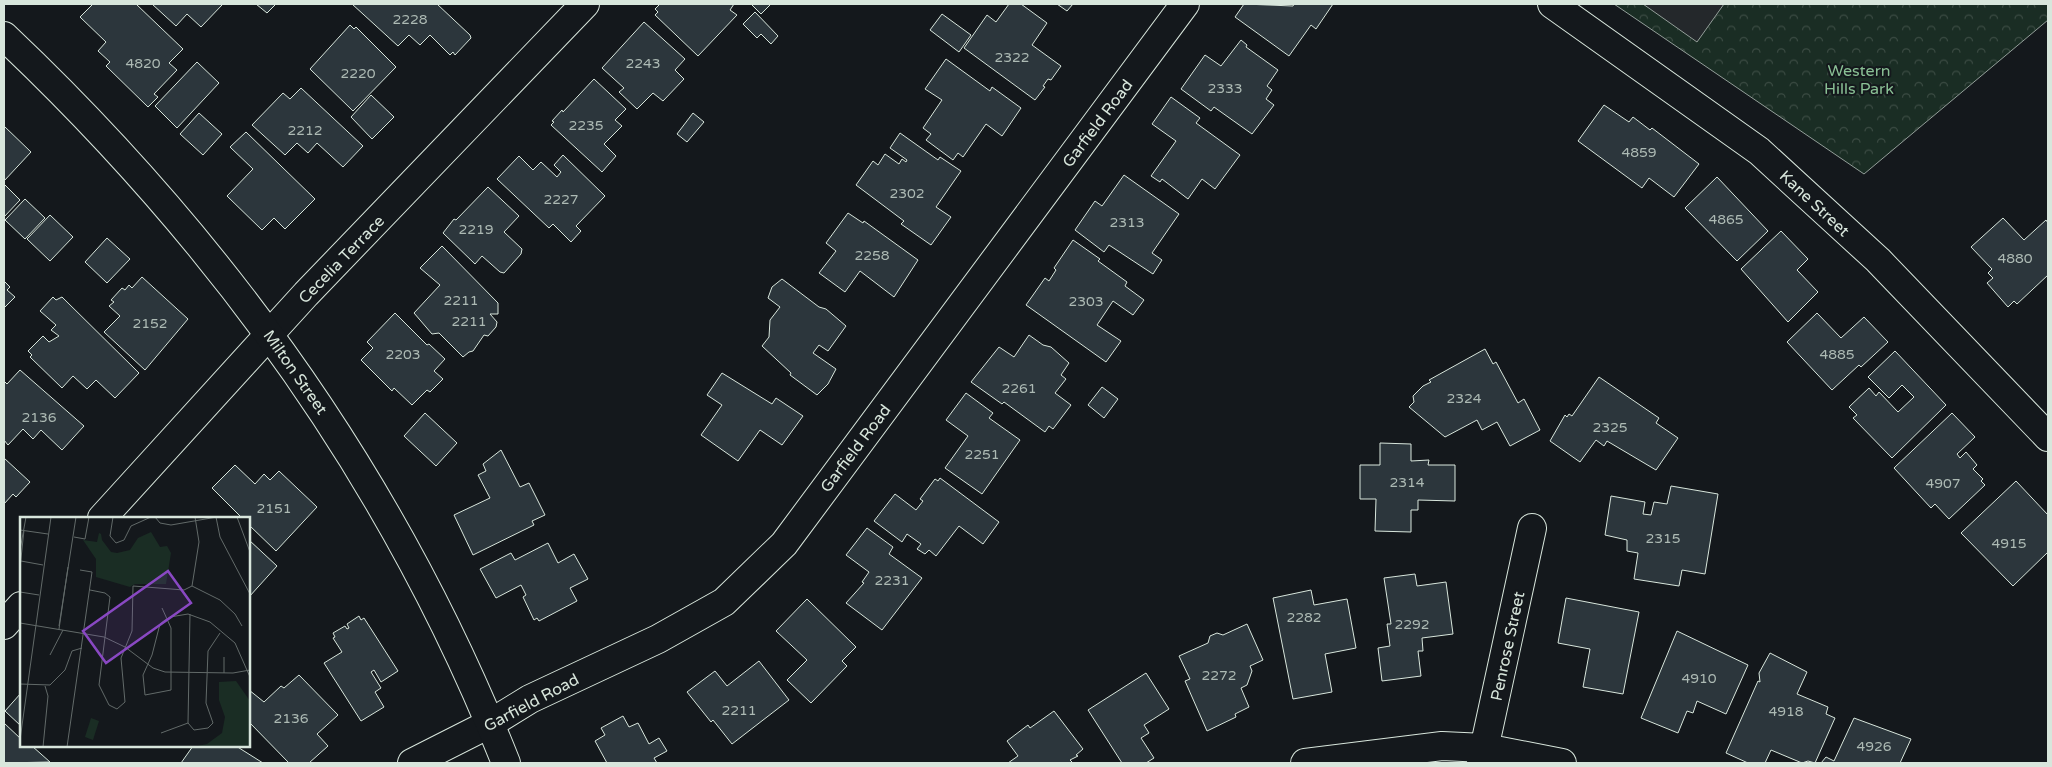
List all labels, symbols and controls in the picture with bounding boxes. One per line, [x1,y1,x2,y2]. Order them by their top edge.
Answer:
house number: 2228 [392,11,428,28]
house number: 2322 [994,49,1030,66]
house number: 4820 [125,55,161,72]
house number: 2243 [625,55,661,72]
park label: Western Hills Park [1824,61,1894,99]
house number: 2220 [340,65,376,82]
street label: Garfield Road [1058,76,1137,172]
house number: 2333 [1207,80,1243,97]
house number: 2235 [568,117,604,134]
house number: 2212 [287,122,323,139]
house number: 4859 [1621,144,1657,161]
street label: Kane Street [1775,166,1853,241]
house number: 2302 [889,185,925,202]
house number: 2227 [543,191,579,208]
street label: Cecelia Terrace [295,211,389,308]
house number: 4865 [1708,211,1744,228]
house number: 2313 [1109,214,1145,231]
house number: 2219 [458,221,494,238]
house number: 2258 [854,247,890,264]
house number: 4880 [1997,250,2033,267]
house number: 2211 [443,292,479,309]
house number: 2303 [1068,293,1104,310]
house number: 2211 [451,313,487,330]
house number: 2152 [132,315,168,332]
street label: Milton Street [259,326,332,419]
house number: 2203 [385,346,421,363]
house number: 4885 [1819,346,1855,363]
house number: 2261 [1001,380,1037,397]
house number: 2324 [1446,390,1482,407]
street label: Garfield Road [816,401,895,497]
house number: 2136 [21,409,57,426]
house number: 2325 [1592,419,1628,436]
house number: 2251 [964,446,1000,463]
house number: 2314 [1389,474,1425,491]
house number: 4907 [1925,475,1961,492]
house number: 2151 [256,500,292,517]
inset map [20,517,250,747]
house number: 2315 [1645,530,1681,547]
house number: 4915 [1991,535,2027,552]
house number: 2231 [874,572,910,589]
street label: Penrose Street [1487,590,1529,703]
house number: 2282 [1286,609,1322,626]
house number: 2292 [1394,616,1430,633]
house number: 2272 [1201,667,1237,684]
street label: Garfield Road [480,669,582,736]
house number: 4910 [1681,670,1717,687]
house number: 2211 [721,702,757,719]
house number: 4918 [1768,703,1804,720]
house number: 2136 [273,710,309,727]
house number: 4926 [1856,738,1892,755]

